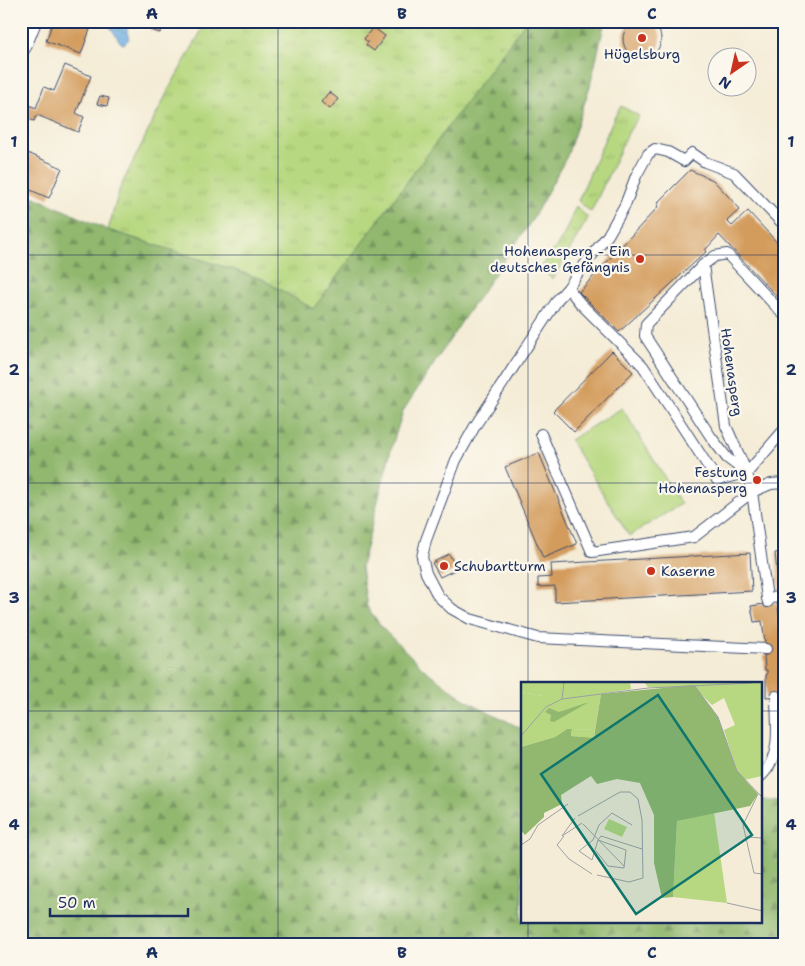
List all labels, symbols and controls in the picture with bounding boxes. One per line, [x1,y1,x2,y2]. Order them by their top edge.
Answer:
text: A [146,3,158,24]
text: B [397,3,407,24]
text: C [647,3,657,24]
marker: Hügelsburg [636,32,648,44]
place label: Hügelsburg [604,45,680,63]
north arrow [708,48,758,98]
text: N [715,72,734,93]
text: 1 [10,131,18,152]
text: 1 [787,131,795,152]
place label: Hohenasperg - Ein deutsches Gefängnis [490,242,630,276]
marker: Hohenasperg - Ein deutsches Gefängnis [634,253,646,265]
street label: Hohenasperg [717,327,747,417]
text: 2 [8,359,20,380]
text: 2 [785,359,797,380]
place label: Festung Hohenasperg [658,463,747,497]
marker: Festung Hohenasperg [751,474,763,486]
place label: Schubartturm [454,557,546,575]
marker: Schubartturm [438,560,450,572]
place label: Kaserne [661,562,715,580]
marker: Kaserne [645,565,657,577]
text: 3 [8,587,20,608]
text: 3 [785,587,797,608]
inset map [521,682,762,924]
text: 4 [8,814,20,835]
text: 4 [785,814,797,835]
scale bar [50,886,188,918]
text: 50 m [58,893,96,913]
text: A [146,942,158,963]
text: B [397,942,407,963]
text: C [647,942,657,963]

